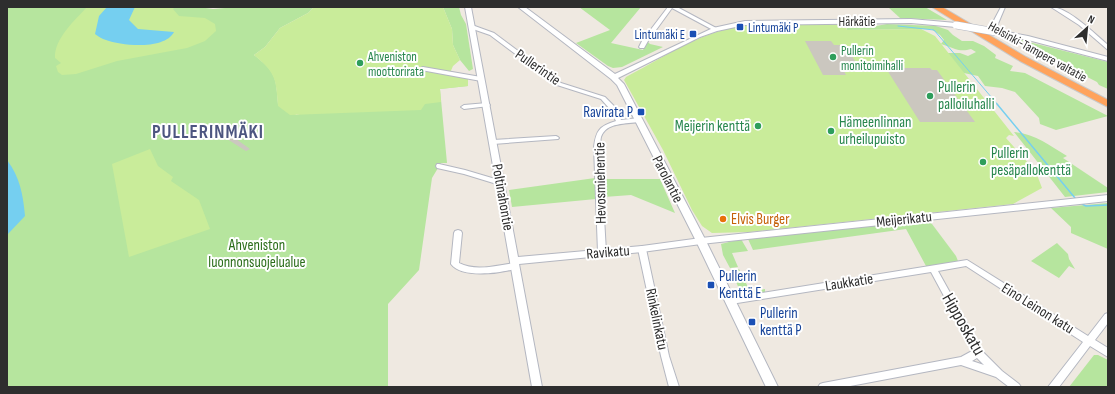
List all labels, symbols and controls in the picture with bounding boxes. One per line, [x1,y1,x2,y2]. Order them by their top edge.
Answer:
north arrow [1067,8,1107,48]
text: N [1086,12,1097,27]
street label: Härkätie [839,14,875,30]
street label: Helsinki-Tampere valtatie [985,18,1090,86]
place label: Lintumäki P [748,20,799,36]
marker: Lintumäki P [735,22,745,32]
place label: Lintumäki E [635,27,685,43]
marker: Lintumäki E [688,29,698,39]
place label: Pullerin monitoimihalli [841,43,903,74]
street label: Pullerintie [511,45,564,90]
place label: Ahveniston moottorirata [367,49,424,80]
marker: Pullerin monitoimihalli [828,52,838,62]
marker: Ahveniston moottorirata [355,58,365,68]
place label: Pullerin palloiluhalli [938,78,995,114]
marker: Pullerin palloiluhalli [925,91,935,101]
place label: Ravirata P [583,103,633,122]
marker: Ravirata P [636,107,646,117]
place label: Hämeenlinnan urheilupuisto [839,113,911,149]
place label: Meijerin kenttä [675,117,750,136]
district label: PULLERINMÄKI [152,121,264,144]
marker: Meijerin kenttä [753,121,763,131]
marker: Hämeenlinnan urheilupuisto [826,126,836,136]
street label: Hevosmiehentie [590,142,611,224]
place label: Pullerin pesäpallokenttä [991,144,1071,180]
street label: Parolantie [648,152,688,206]
marker: Pullerin pesäpallokenttä [978,157,988,167]
street label: Poltinahontie [487,162,518,232]
street label: Meijerikatu [875,207,933,232]
place label: Elvis Burger [731,210,790,229]
marker: Elvis Burger [718,214,728,224]
park label: Ahveniston luonnonsuojelualue [208,236,306,272]
street label: Ravikatu [586,241,630,264]
place label: Pullerin Kenttä E [719,267,761,303]
street label: Laukkatie [824,269,874,296]
street label: Eino Leinon katu [998,279,1078,338]
marker: Pullerin Kenttä E [706,280,716,290]
street label: Rinkelinkatu [641,287,672,352]
street label: Hipposkatu [937,289,990,359]
place label: Pullerin kenttä P [760,304,802,340]
marker: Pullerin kenttä P [747,317,757,327]

